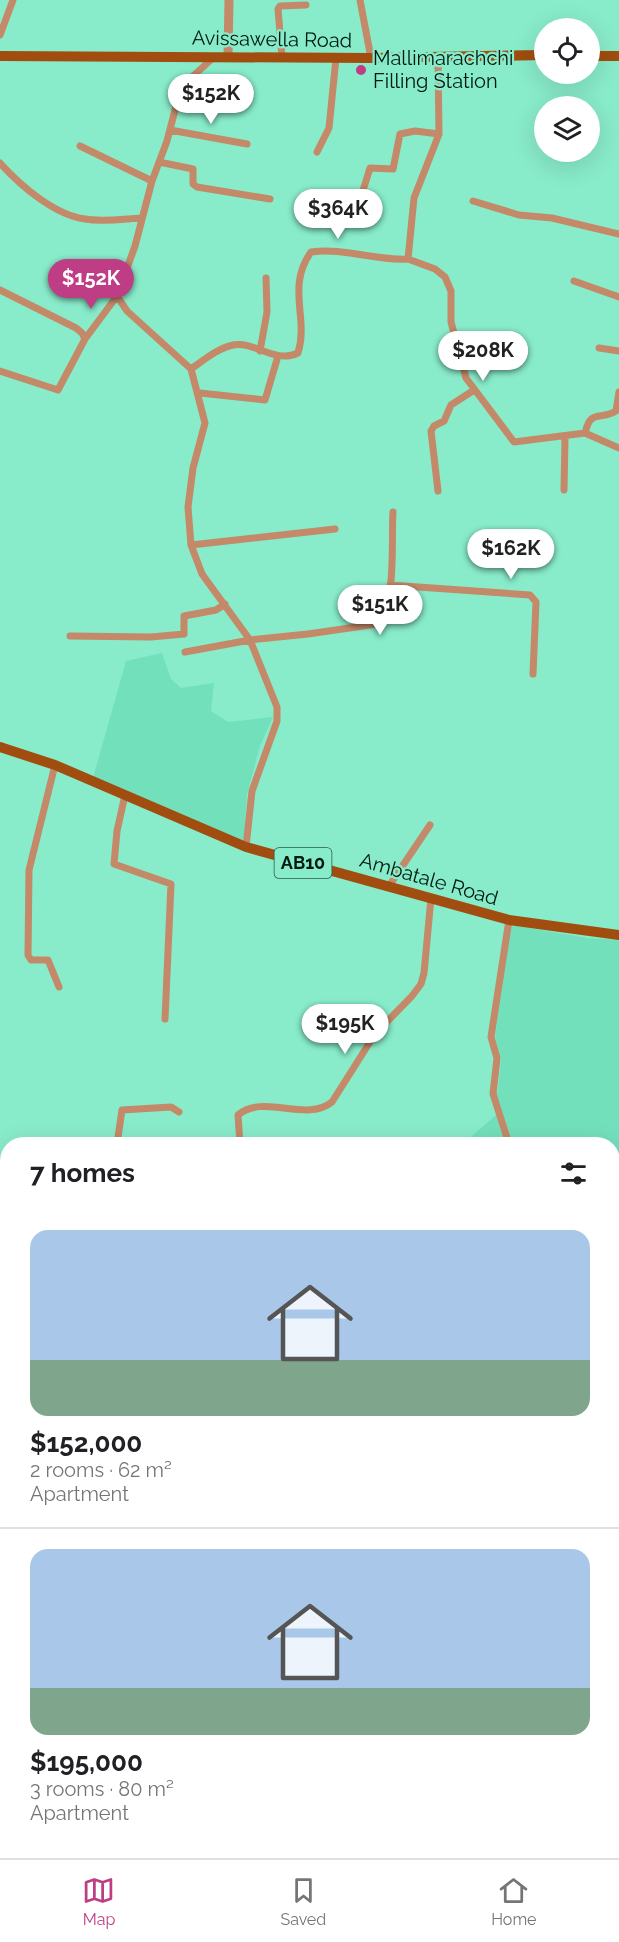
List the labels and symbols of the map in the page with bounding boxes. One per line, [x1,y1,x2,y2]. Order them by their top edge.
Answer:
street label: Avissawella Road [192,26,352,52]
place label: Mallimarachchi Filling Station [373,46,513,93]
marker: Mallimarachchi Filling Station [354,63,368,77]
pin: $152K [169,74,253,125]
pin: $364K [296,189,380,240]
pin: $152K [49,259,133,310]
pin: $208K [441,331,525,382]
pin: $162K [469,529,553,580]
pin: $151K [338,585,422,636]
road number: AB10 [274,848,332,878]
street label: Ambatale Road [357,848,501,910]
pin: $195K [303,1004,387,1055]

